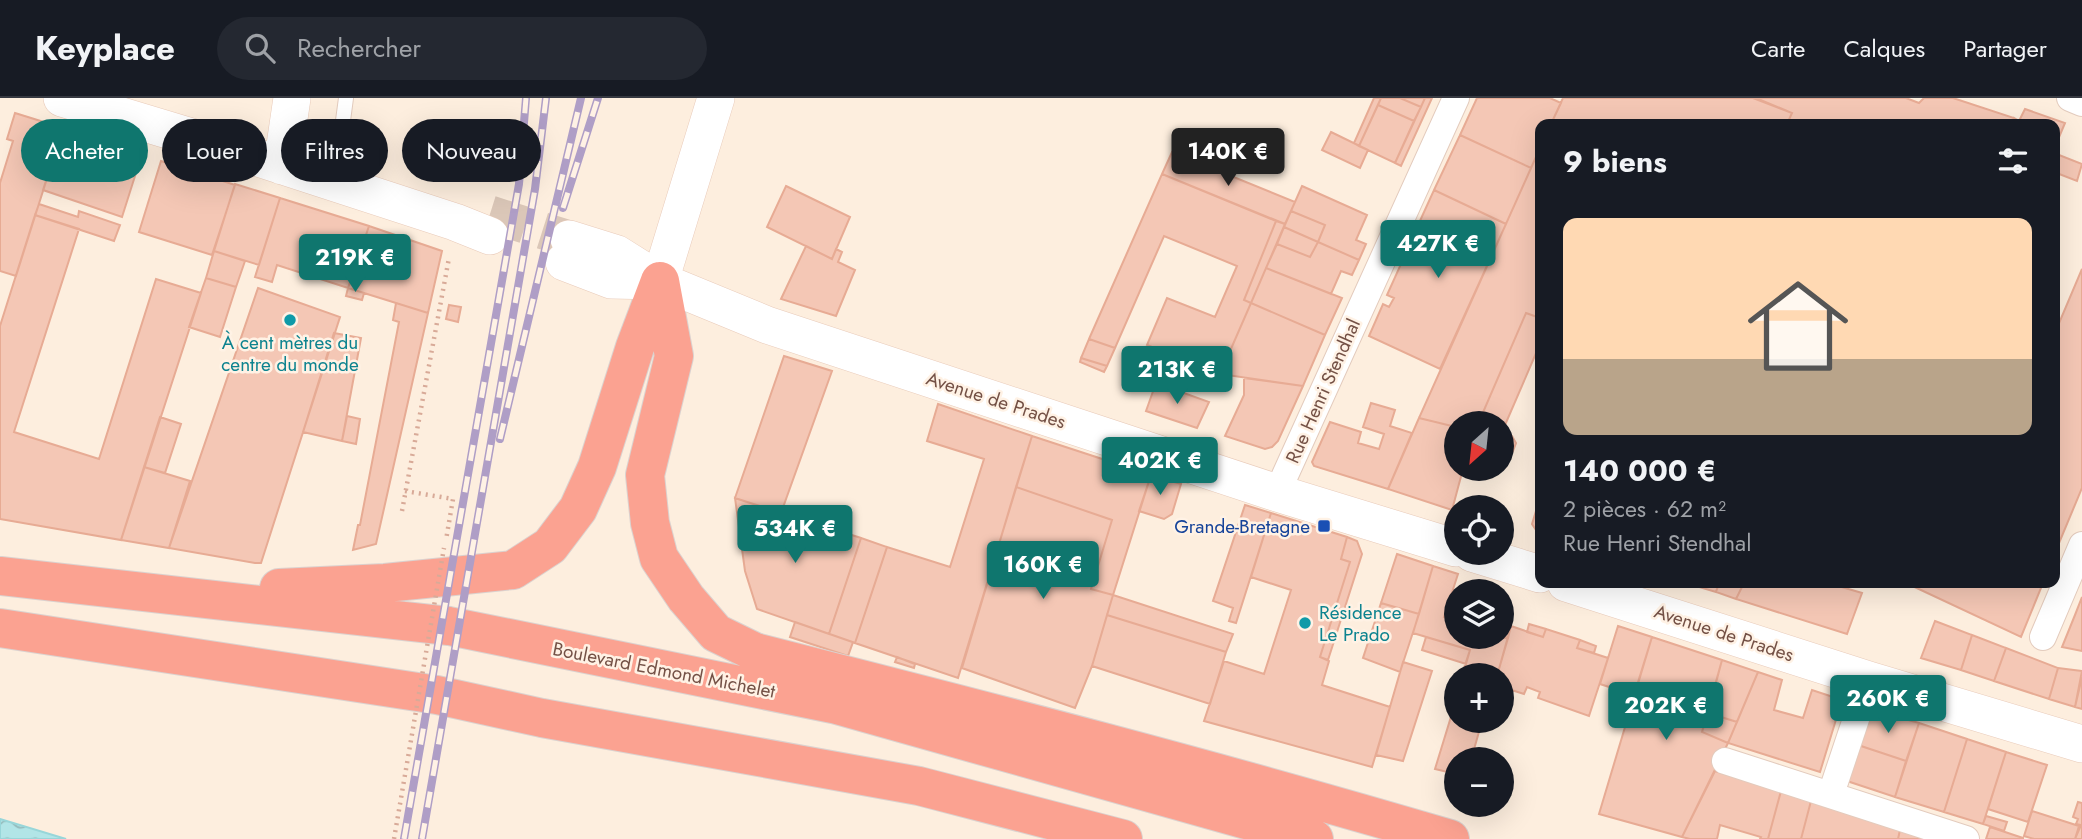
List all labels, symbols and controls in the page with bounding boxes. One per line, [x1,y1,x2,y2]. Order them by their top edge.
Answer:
search box [217,17,707,80]
text: Keyplace [35,25,175,72]
icon: search [241,29,279,67]
text: Rechercher [297,29,421,67]
text: Carte [1751,31,1805,66]
text: Calques [1843,31,1925,66]
text: Partager [1963,31,2047,66]
chip: Acheter [21,119,148,182]
chip: Louer [162,119,267,182]
chip: Filtres [281,119,388,182]
chip: Nouveau [402,119,541,182]
pin: 140K € [1171,129,1285,188]
text: 140K € [1187,134,1269,168]
text: 9 biens [1563,140,1667,183]
icon: filters [1994,142,2032,180]
pin: 427K € [1381,220,1495,280]
text: 427K € [1396,226,1480,260]
pin: 219K € [298,234,412,294]
text: 219K € [315,240,395,274]
icon: home [1735,263,1861,389]
marker: À cent mètres du centre du monde [282,312,298,328]
street label: Rue Henri Stendhal [1279,314,1367,468]
place label: À cent mètres du centre du monde [221,329,359,378]
pin: 213K € [1120,346,1234,406]
text: 213K € [1137,352,1217,386]
street label: Avenue de Prades [923,365,1070,435]
north arrow [1444,411,1514,481]
map controls [1444,411,1514,817]
pin: 402K € [1103,438,1217,497]
text: 402K € [1118,443,1202,477]
text: 140 000 € [1563,449,1716,492]
text: 2 pièces · 62 m² [1563,492,1726,526]
button: locate [1444,495,1514,565]
pin: 534K € [738,505,852,565]
text: 534K € [753,511,837,545]
place label: Grande-Bretagne [1174,513,1310,540]
marker: Grande-Bretagne [1316,518,1332,534]
text: Rue Henri Stendhal [1563,526,1751,560]
pin: 160K € [986,542,1100,601]
text: 160K € [1003,547,1083,581]
button: layers [1444,579,1514,649]
street label: Avenue de Prades [1651,598,1798,668]
place label: Résidence Le Prado [1319,599,1402,648]
marker: Résidence Le Prado [1297,615,1313,631]
street label: Boulevard Edmond Michelet [550,635,778,705]
button: + [1444,663,1514,733]
pin: 260K € [1831,676,1945,735]
text: 260K € [1846,681,1930,715]
pin: 202K € [1609,682,1723,742]
text: 202K € [1624,688,1708,722]
button: − [1444,747,1514,817]

